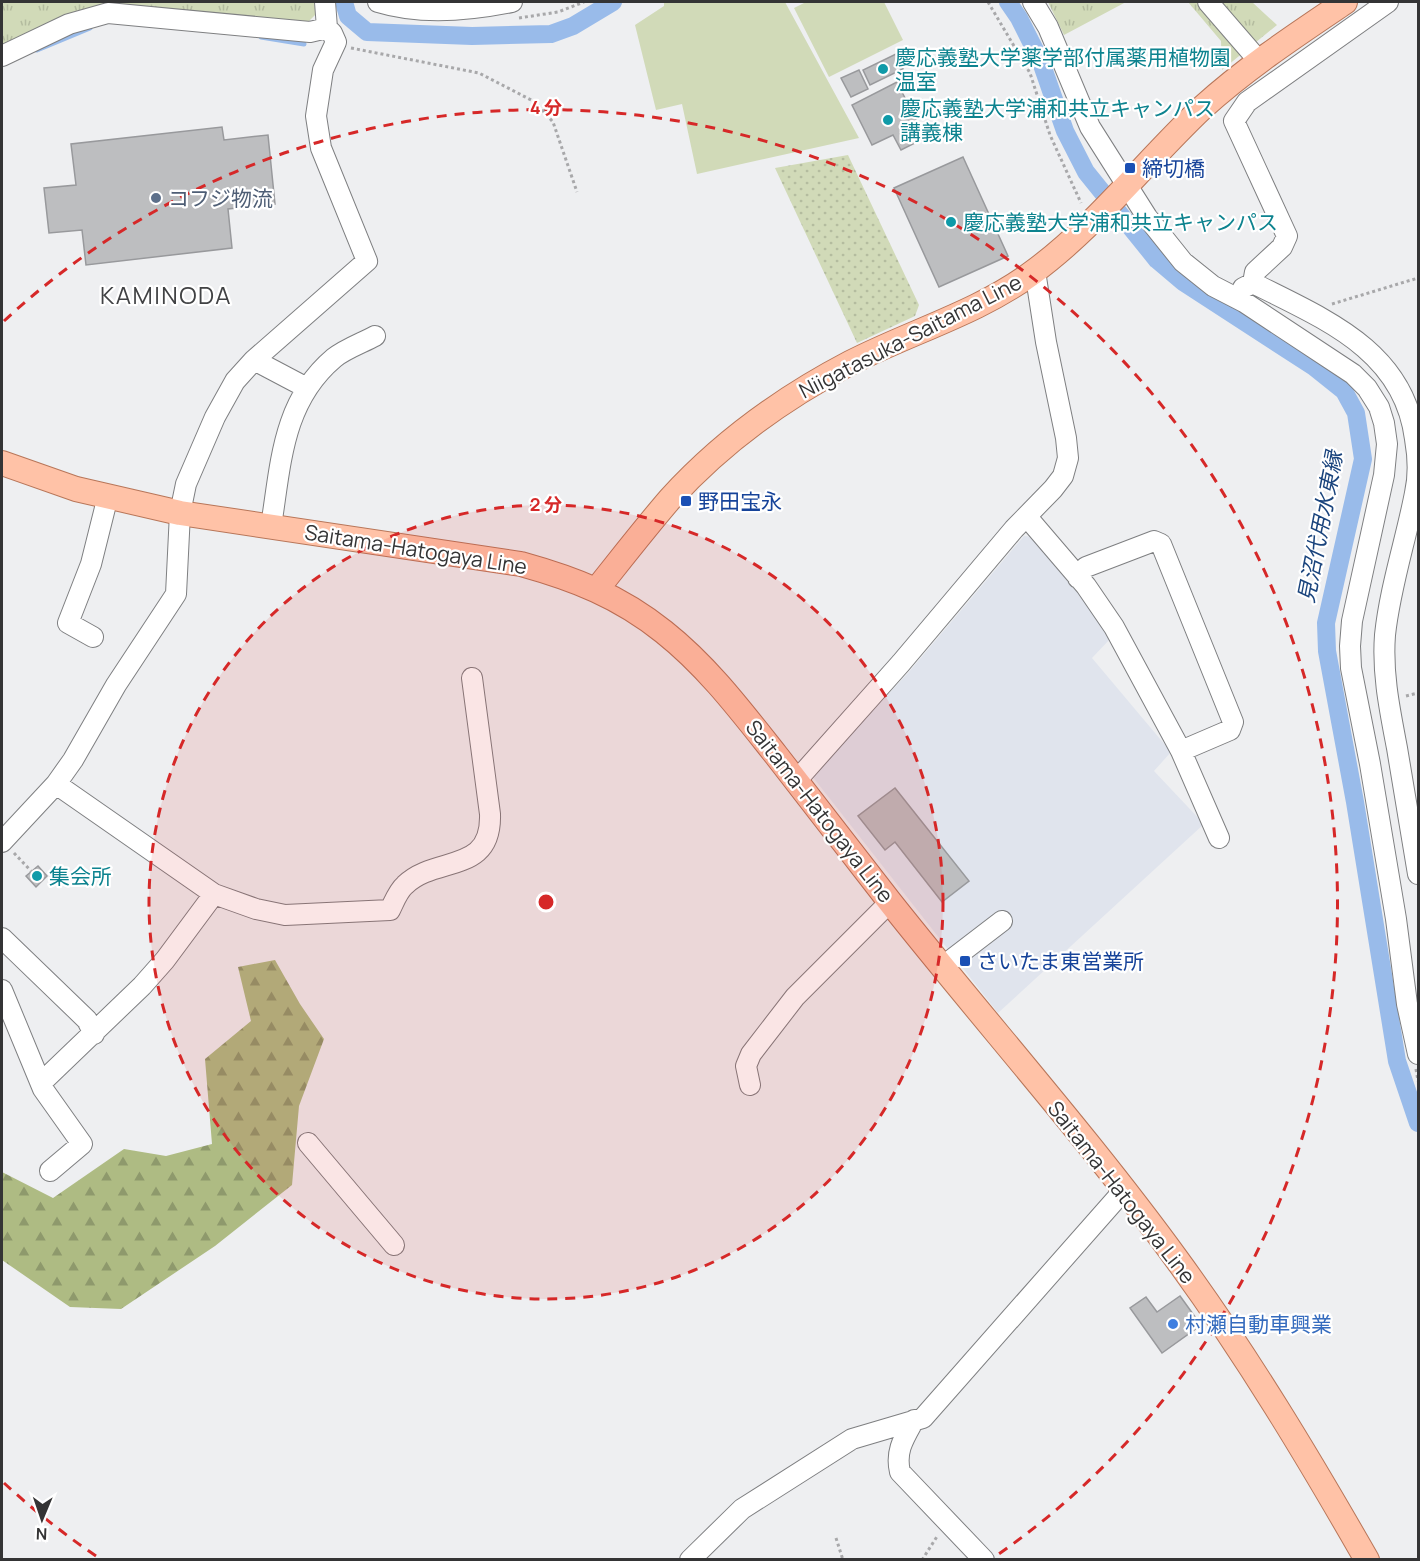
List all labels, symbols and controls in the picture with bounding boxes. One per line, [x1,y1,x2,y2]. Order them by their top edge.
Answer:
place label: 慶応義塾大学薬学部付属薬用植物園 温室 [895,43,1231,95]
marker: 慶応義塾大学薬学部付属薬用植物園 温室 [876,62,890,76]
place label: 慶応義塾大学浦和共立キャンパス 講義棟 [900,94,1215,146]
text: 4 分 [530,95,562,119]
marker: 慶応義塾大学浦和共立キャンパス 講義棟 [881,113,895,127]
place label: 締切橋 [1142,154,1205,182]
marker: 締切橋 [1123,161,1137,175]
place label: コフジ物流 [168,184,273,212]
marker: コフジ物流 [149,191,163,205]
place label: 慶応義塾大学浦和共立キャンパス [963,208,1278,236]
marker: 慶応義塾大学浦和共立キャンパス [944,215,958,229]
street label: Niigatasuka-Saitama Line [794,268,1026,404]
district label: KAMINODA [100,278,232,311]
water label: 見沼代用水東縁 [1291,446,1350,605]
place label: 野田宝永 [698,487,782,515]
text: 2 分 [530,492,562,516]
marker: 野田宝永 [679,494,693,508]
street label: Saitama-Hatogaya Line [303,518,529,580]
street label: Saitama-Hatogaya Line [740,714,900,908]
place label: 集会所 [49,862,112,890]
marker: 集会所 [30,869,44,883]
centre of rings [536,892,556,912]
place label: さいたま東営業所 [977,947,1144,975]
marker: さいたま東営業所 [958,954,972,968]
street label: Saitama-Hatogaya Line [1042,1095,1202,1289]
place label: 村瀬自動車興業 [1185,1310,1332,1338]
marker: 村瀬自動車興業 [1166,1317,1180,1331]
north arrow [12,1489,72,1549]
text: N [35,1523,48,1545]

